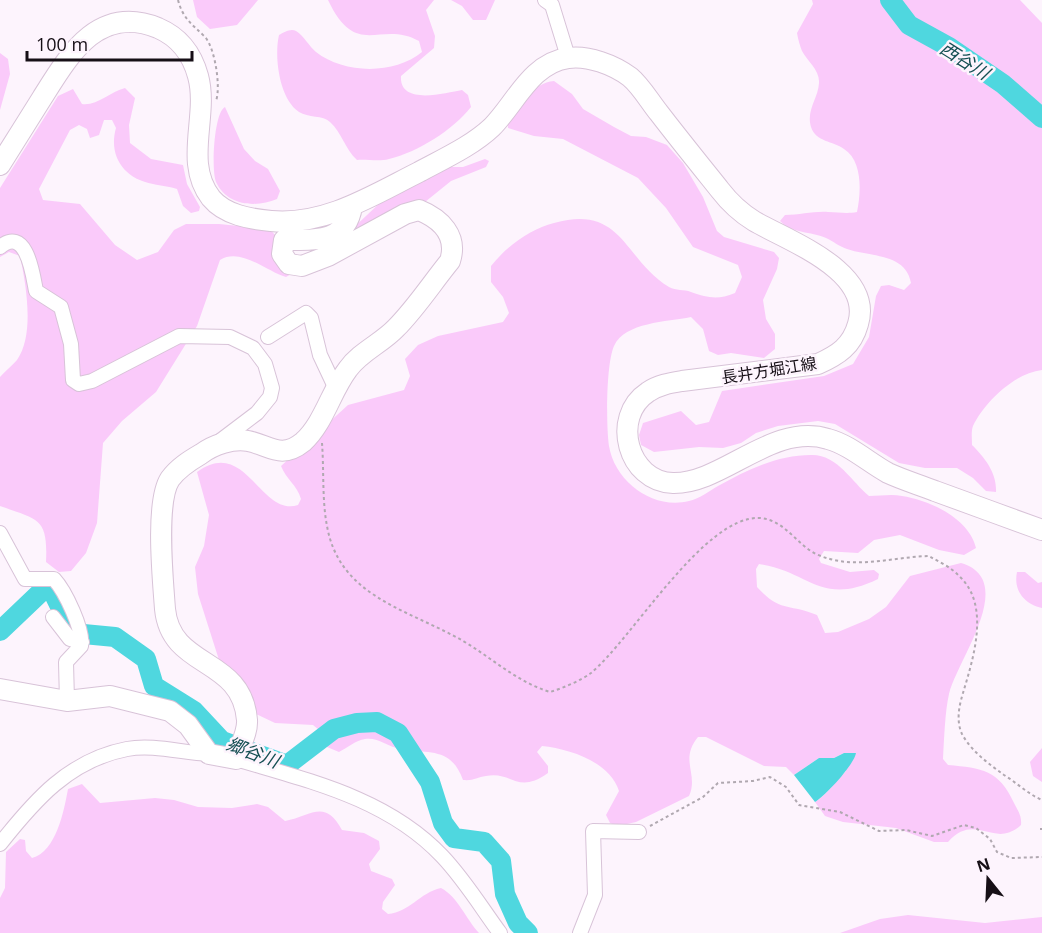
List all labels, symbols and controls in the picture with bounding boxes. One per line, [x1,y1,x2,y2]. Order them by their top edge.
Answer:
scale bar [27,24,192,62]
text: 100 m [36,32,88,56]
water label: 西谷川 [936,36,996,86]
street label: 長井方堀江線 [720,352,818,388]
water label: 郷谷川 [223,731,284,774]
north arrow [958,849,1018,909]
text: N [974,852,993,877]

